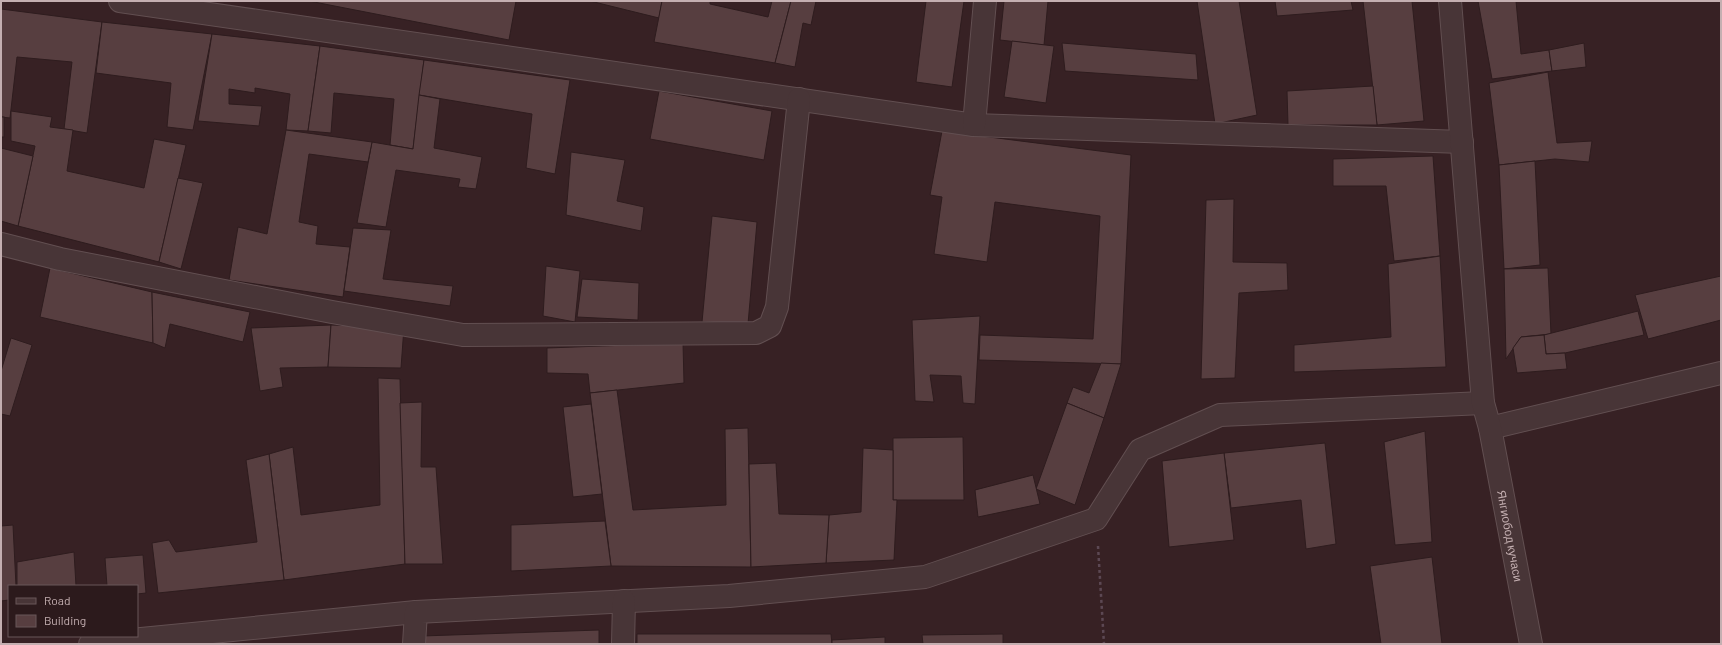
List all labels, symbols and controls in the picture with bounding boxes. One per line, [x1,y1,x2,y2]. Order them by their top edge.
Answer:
street label: Янгиобод кучаси [1495,489,1526,583]
legend [8,585,138,637]
text: Road [44,593,71,607]
text: Building [44,613,86,627]

